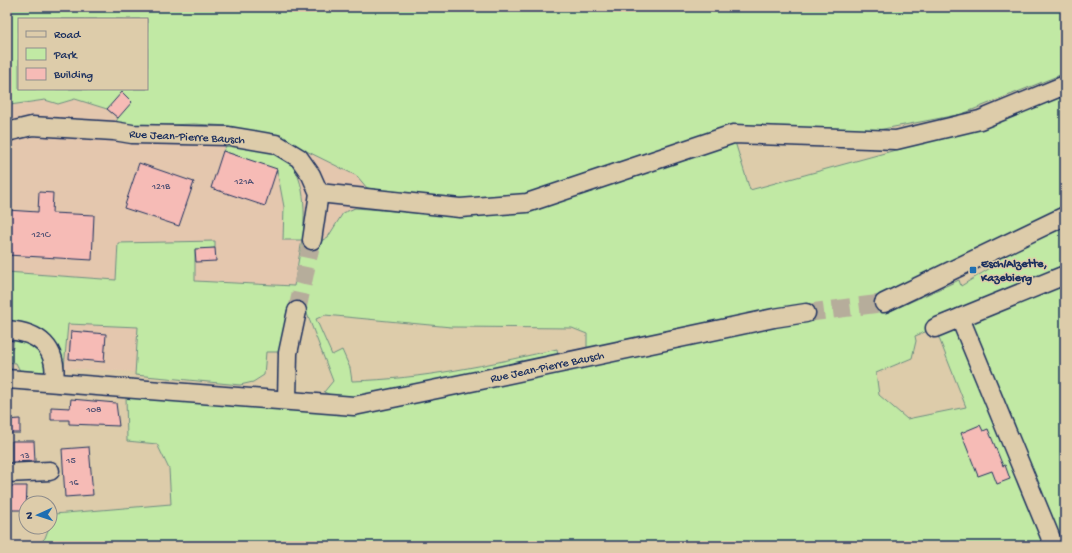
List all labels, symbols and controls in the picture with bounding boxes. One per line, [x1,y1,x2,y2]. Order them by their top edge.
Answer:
legend [18,18,148,90]
text: Road [54,29,81,43]
text: Park [53,49,79,63]
text: Building [53,69,93,83]
street label: Rue Jean-Pierre Bausch [129,128,246,148]
house number: 121A [234,176,255,188]
house number: 121B [151,181,171,193]
house number: 121C [31,229,51,241]
place label: Esch/Alzette, Kazebierg [980,258,1047,286]
marker: Esch/Alzette, Kazebierg [968,265,978,275]
street label: Rue Jean-Pierre Bausch [489,349,606,387]
house number: 108 [85,404,102,416]
house number: 13 [19,450,30,462]
house number: 15 [65,455,76,467]
house number: 16 [68,477,79,489]
north arrow [18,495,58,535]
text: N [24,512,36,519]

